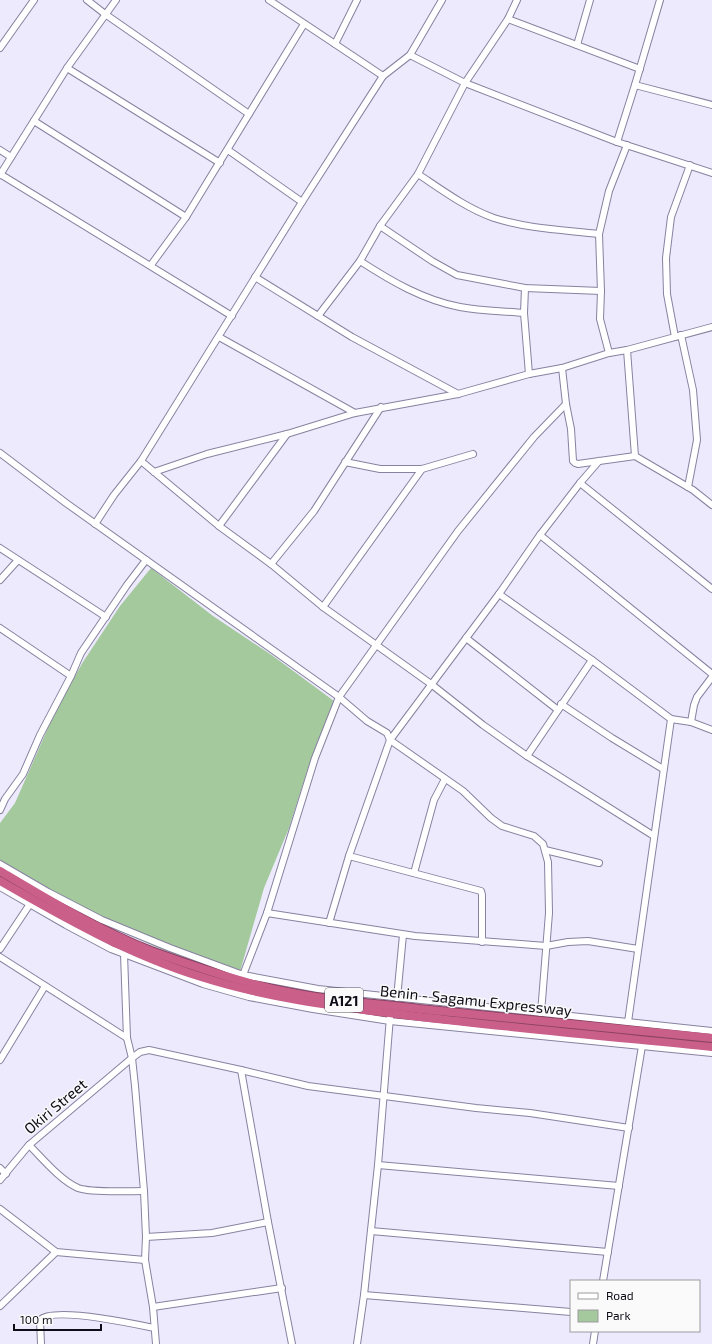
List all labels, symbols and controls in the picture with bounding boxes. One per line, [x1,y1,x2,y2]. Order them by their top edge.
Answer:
street label: Benin - Sagamu Expressway [379,981,573,1019]
road number: A121 [325,988,363,1012]
street label: Okiri Street [20,1074,90,1137]
legend [570,1280,700,1332]
text: Road [606,1288,634,1302]
scale bar [14,1306,101,1332]
text: Park [606,1308,631,1322]
text: 100 m [20,1312,52,1326]

